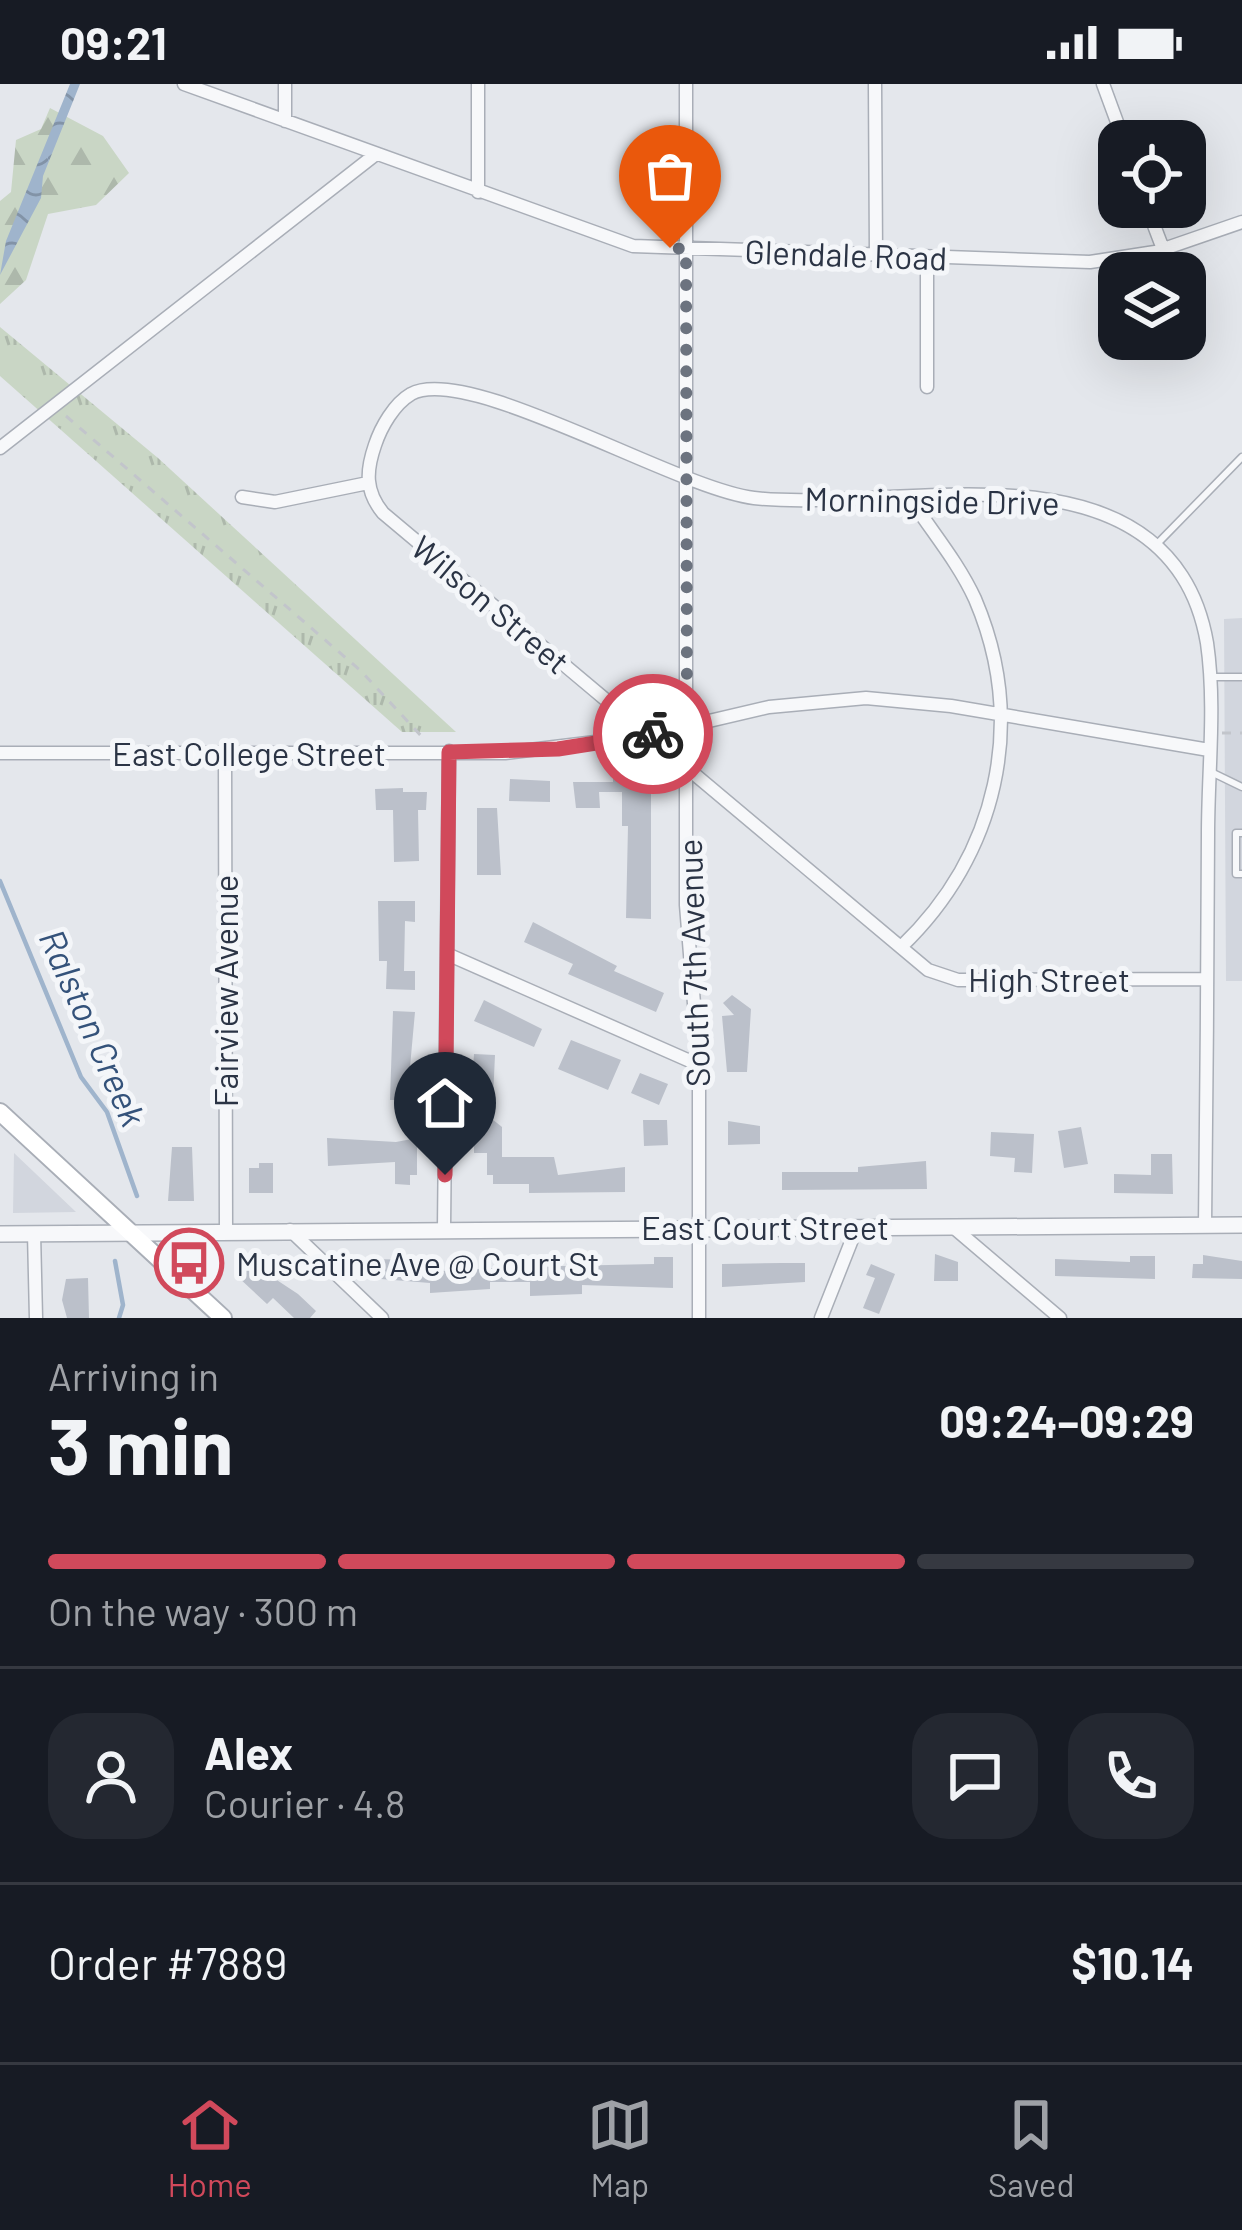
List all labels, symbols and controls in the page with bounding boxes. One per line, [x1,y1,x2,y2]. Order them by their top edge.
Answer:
text: 09:21 [60,15,167,69]
map controls [1098,120,1206,360]
button: locate [1098,120,1206,228]
pin [619,125,721,248]
icon: bag [637,143,703,209]
street label: Glendale Road [744,230,948,278]
button: layers [1098,252,1206,360]
street label: Morningside Drive [804,478,1060,522]
street label: Wilson Street [404,527,578,681]
courier [593,674,713,794]
icon: bike [620,701,686,767]
street label: East College Street [112,733,386,773]
street label: South 7th Avenue [669,838,717,1088]
street label: Fairview Avenue [205,875,245,1107]
water label: Ralston Creek [32,922,157,1132]
street label: High Street [968,959,1130,999]
pin [394,1052,496,1175]
icon: home [412,1070,478,1136]
street label: East Court Street [641,1207,889,1247]
bus stop icon: Muscatine Ave @ Court St [154,1228,224,1298]
place label: Muscatine Ave @ Court St [236,1243,600,1283]
text: Arriving in [48,1352,219,1399]
text: 09:24–09:29 [939,1393,1194,1447]
text: 3 min [48,1397,233,1491]
text: On the way · 300 m [48,1587,358,1634]
button: person [48,1713,174,1839]
button: chat [912,1713,1038,1839]
button: phone [1068,1713,1194,1839]
text: Alex [204,1725,293,1779]
text: Courier · 4.8 [204,1779,405,1826]
text: Order #7889 [48,1935,287,1989]
text: $10.14 [1071,1935,1194,1989]
tab: Home [168,2092,252,2204]
tab: Map [587,2092,653,2204]
tab: Saved [988,2092,1074,2204]

